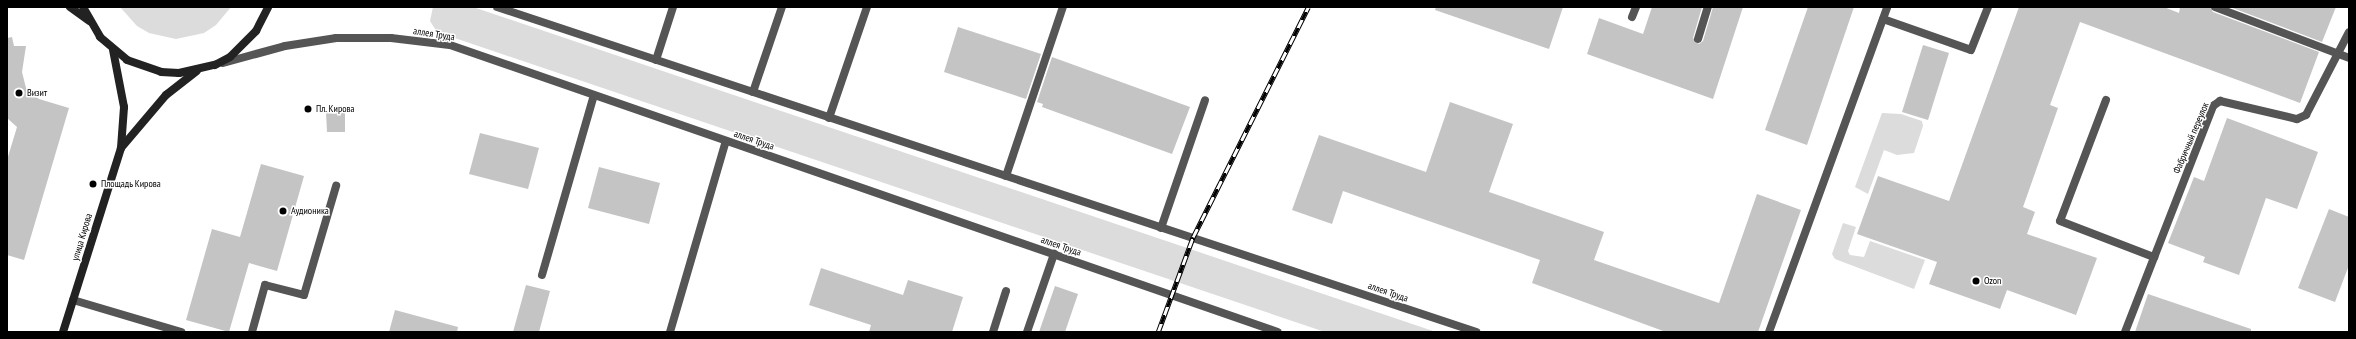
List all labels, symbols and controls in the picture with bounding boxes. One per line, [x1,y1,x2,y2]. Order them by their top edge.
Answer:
street label: аллея Труда [412,25,456,43]
place label: Визит [27,87,47,99]
marker: Визит [14,88,24,98]
street label: Фабричный переулок [2171,101,2211,175]
place label: Пл. Кирова [316,103,355,115]
marker: Пл. Кирова [303,104,313,114]
street label: аллея Труда [732,127,776,153]
place label: Площадь Кирова [101,178,161,190]
marker: Площадь Кирова [88,179,98,189]
place label: Аудионика [291,205,329,217]
marker: Аудионика [278,206,288,216]
street label: улица Кирова [69,212,95,262]
street label: аллея Труда [1039,233,1083,259]
place label: Ozon [1984,275,2002,287]
marker: Ozon [1971,276,1981,286]
street label: аллея Труда [1366,279,1410,305]

